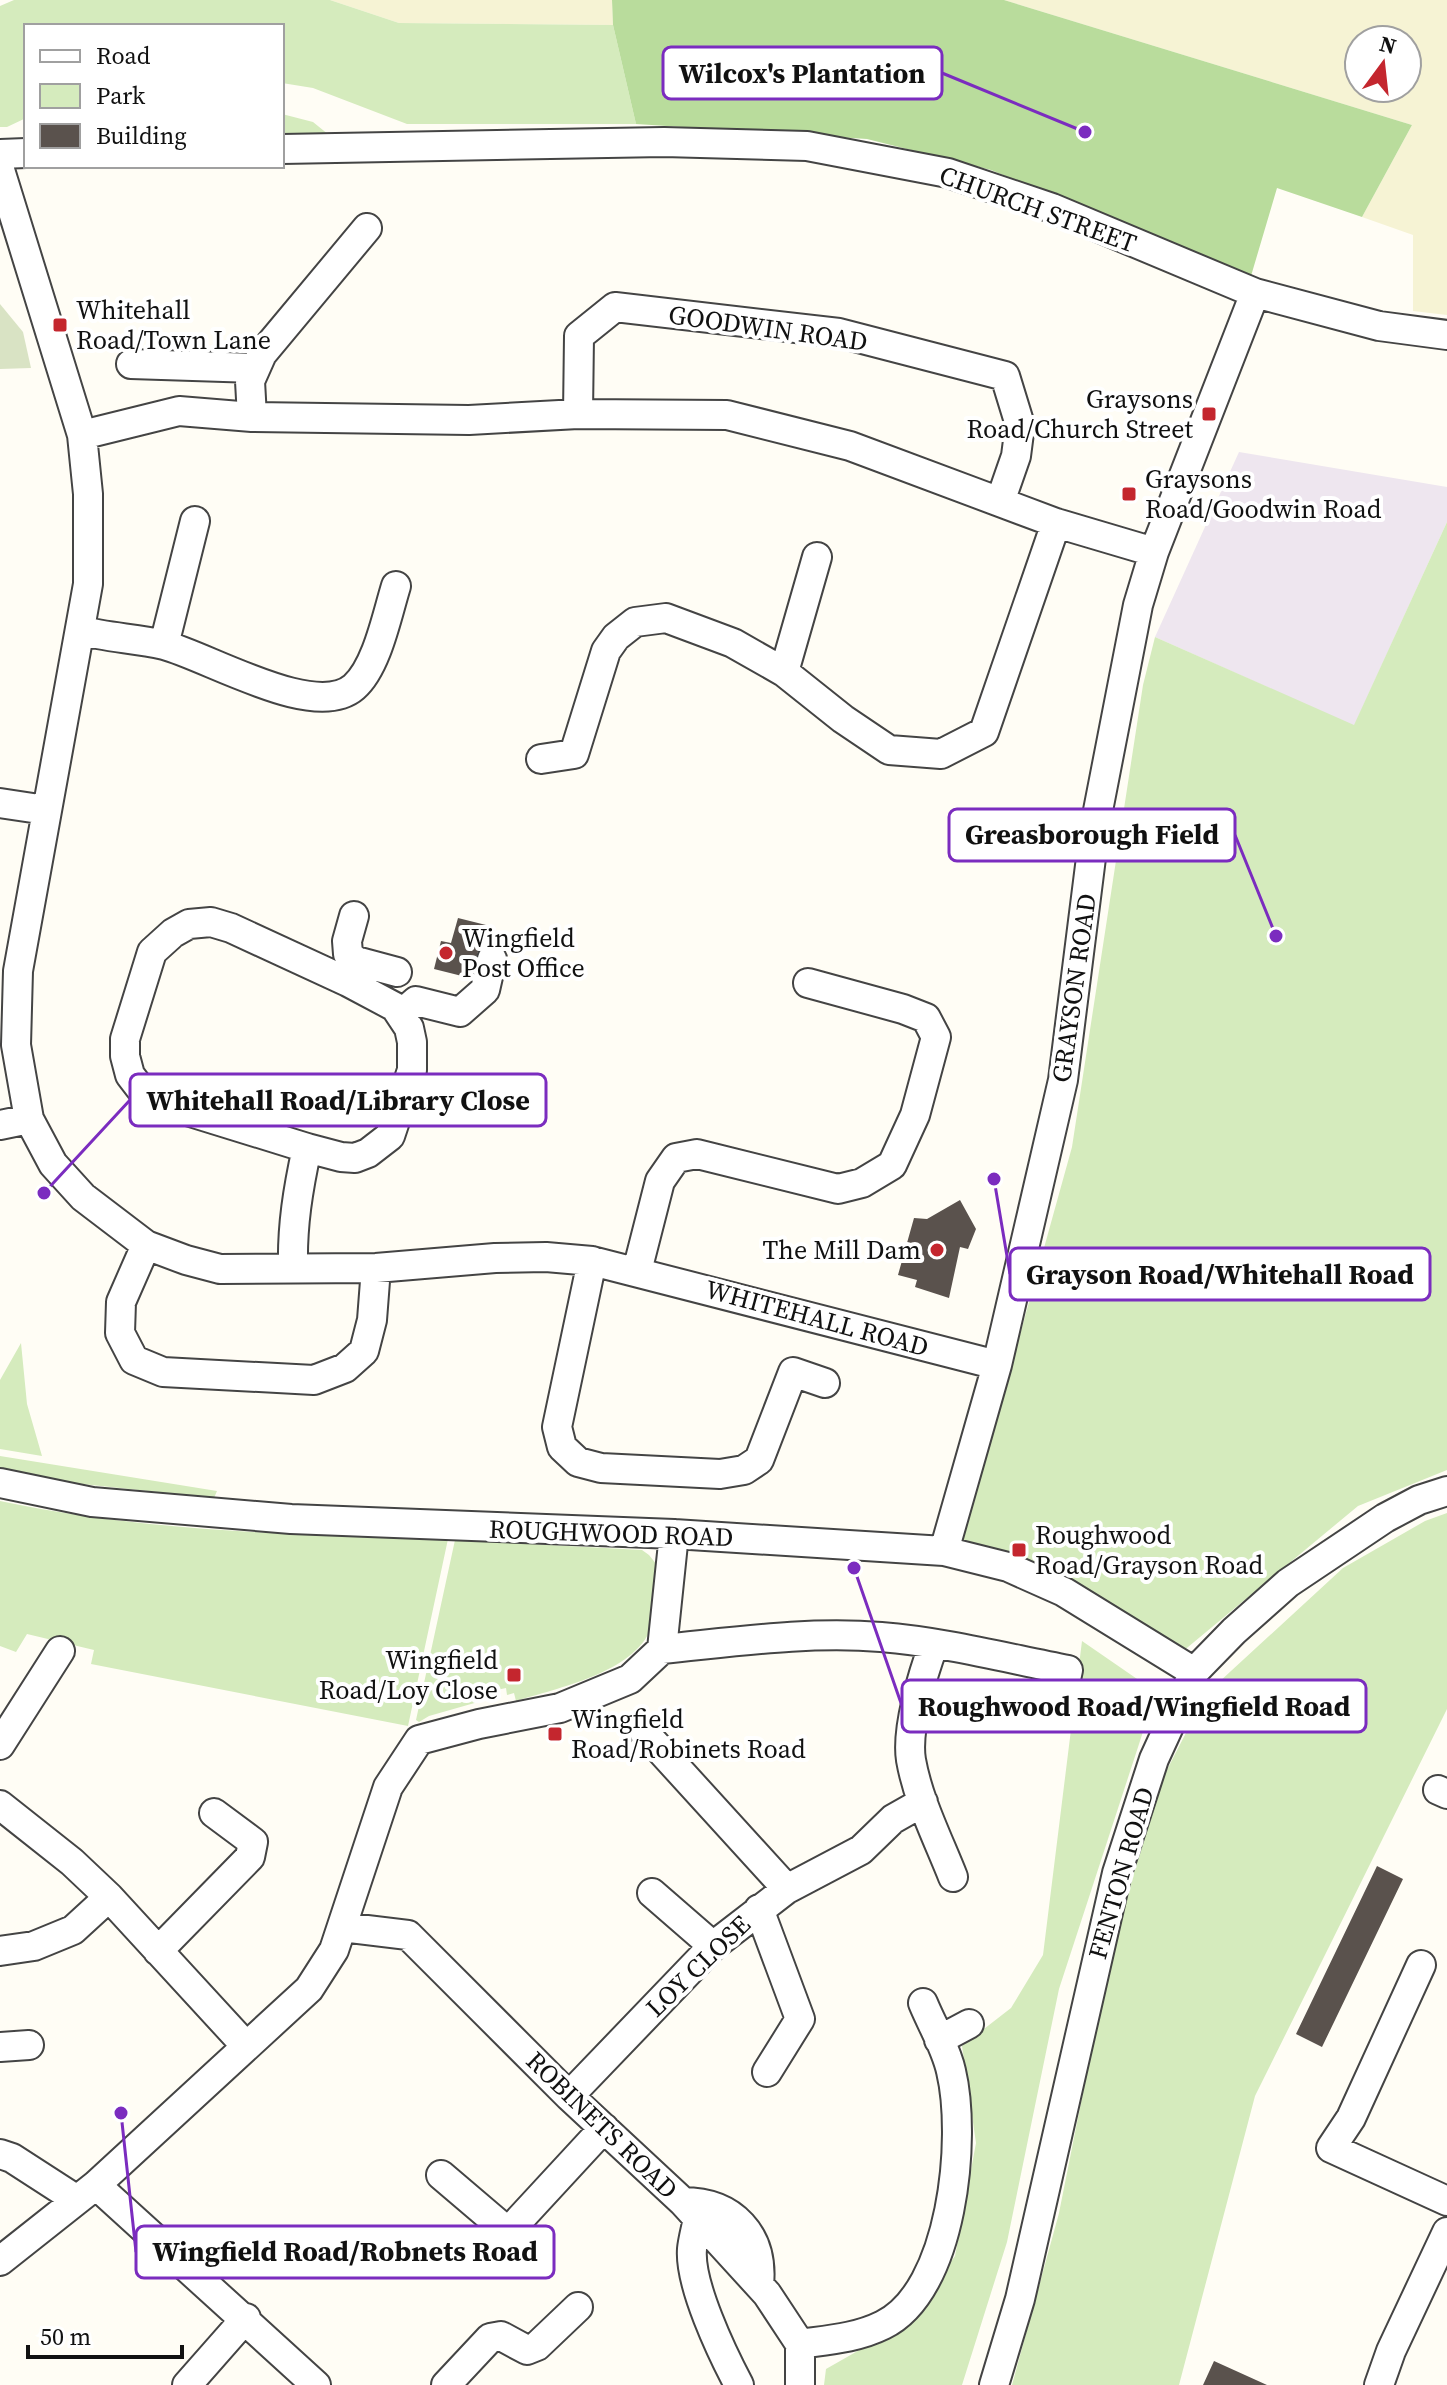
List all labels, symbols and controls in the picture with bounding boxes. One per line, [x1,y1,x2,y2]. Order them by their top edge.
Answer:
legend [24,24,284,168]
north arrow [1343,24,1423,104]
text: N [1377,28,1400,61]
text: Road [96,39,151,72]
callout: Wilcox's Plantation [663,47,942,99]
text: Wilcox's Plantation [678,54,926,92]
text: Park [96,79,146,112]
text: Building [96,119,187,152]
street label: CHURCH STREET [934,157,1142,261]
place label: Whitehall Road/Town Lane [76,292,271,358]
street label: GOODWIN ROAD [666,296,870,360]
marker: Whitehall Road/Town Lane [51,316,69,334]
place label: Graysons Road/Church Street [966,381,1194,447]
marker: Graysons Road/Church Street [1200,405,1218,423]
place label: Graysons Road/Goodwin Road [1145,461,1382,527]
marker: Graysons Road/Goodwin Road [1120,485,1138,503]
callout: Greasborough Field [949,809,1235,861]
text: Greasborough Field [965,815,1219,853]
street label: GRAYSON ROAD [1043,891,1105,1085]
place label: Wingfield Post Office [462,920,585,986]
marker: Wingfield Post Office [437,944,455,962]
callout: Whitehall Road/Library Close [130,1074,546,1126]
text: Whitehall Road/Library Close [146,1081,530,1119]
place label: The Mill Dam [763,1232,921,1268]
marker: The Mill Dam [928,1241,946,1259]
callout: Grayson Road/Whitehall Road [1010,1248,1430,1300]
text: Grayson Road/Whitehall Road [1026,1255,1414,1293]
street label: WHITEHALL ROAD [701,1271,933,1365]
street label: ROUGHWOOD ROAD [488,1511,734,1555]
place label: Roughwood Road/Grayson Road [1035,1517,1264,1583]
marker: Roughwood Road/Grayson Road [1010,1541,1028,1559]
place label: Wingfield Road/Loy Close [319,1642,498,1708]
marker: Wingfield Road/Loy Close [505,1666,523,1684]
callout: Roughwood Road/Wingfield Road [902,1680,1366,1732]
text: Roughwood Road/Wingfield Road [918,1687,1351,1725]
place label: Wingfield Road/Robinets Road [571,1701,806,1767]
marker: Wingfield Road/Robinets Road [546,1725,564,1743]
street label: FENTON ROAD [1079,1783,1163,1963]
street label: LOY CLOSE [638,1907,758,2025]
street label: ROBINETS ROAD [518,2043,686,2207]
callout: Wingfield Road/Robnets Road [136,2226,554,2278]
text: Wingfield Road/Robnets Road [152,2232,538,2270]
scale bar [28,2309,182,2359]
text: 50 m [40,2320,91,2353]

